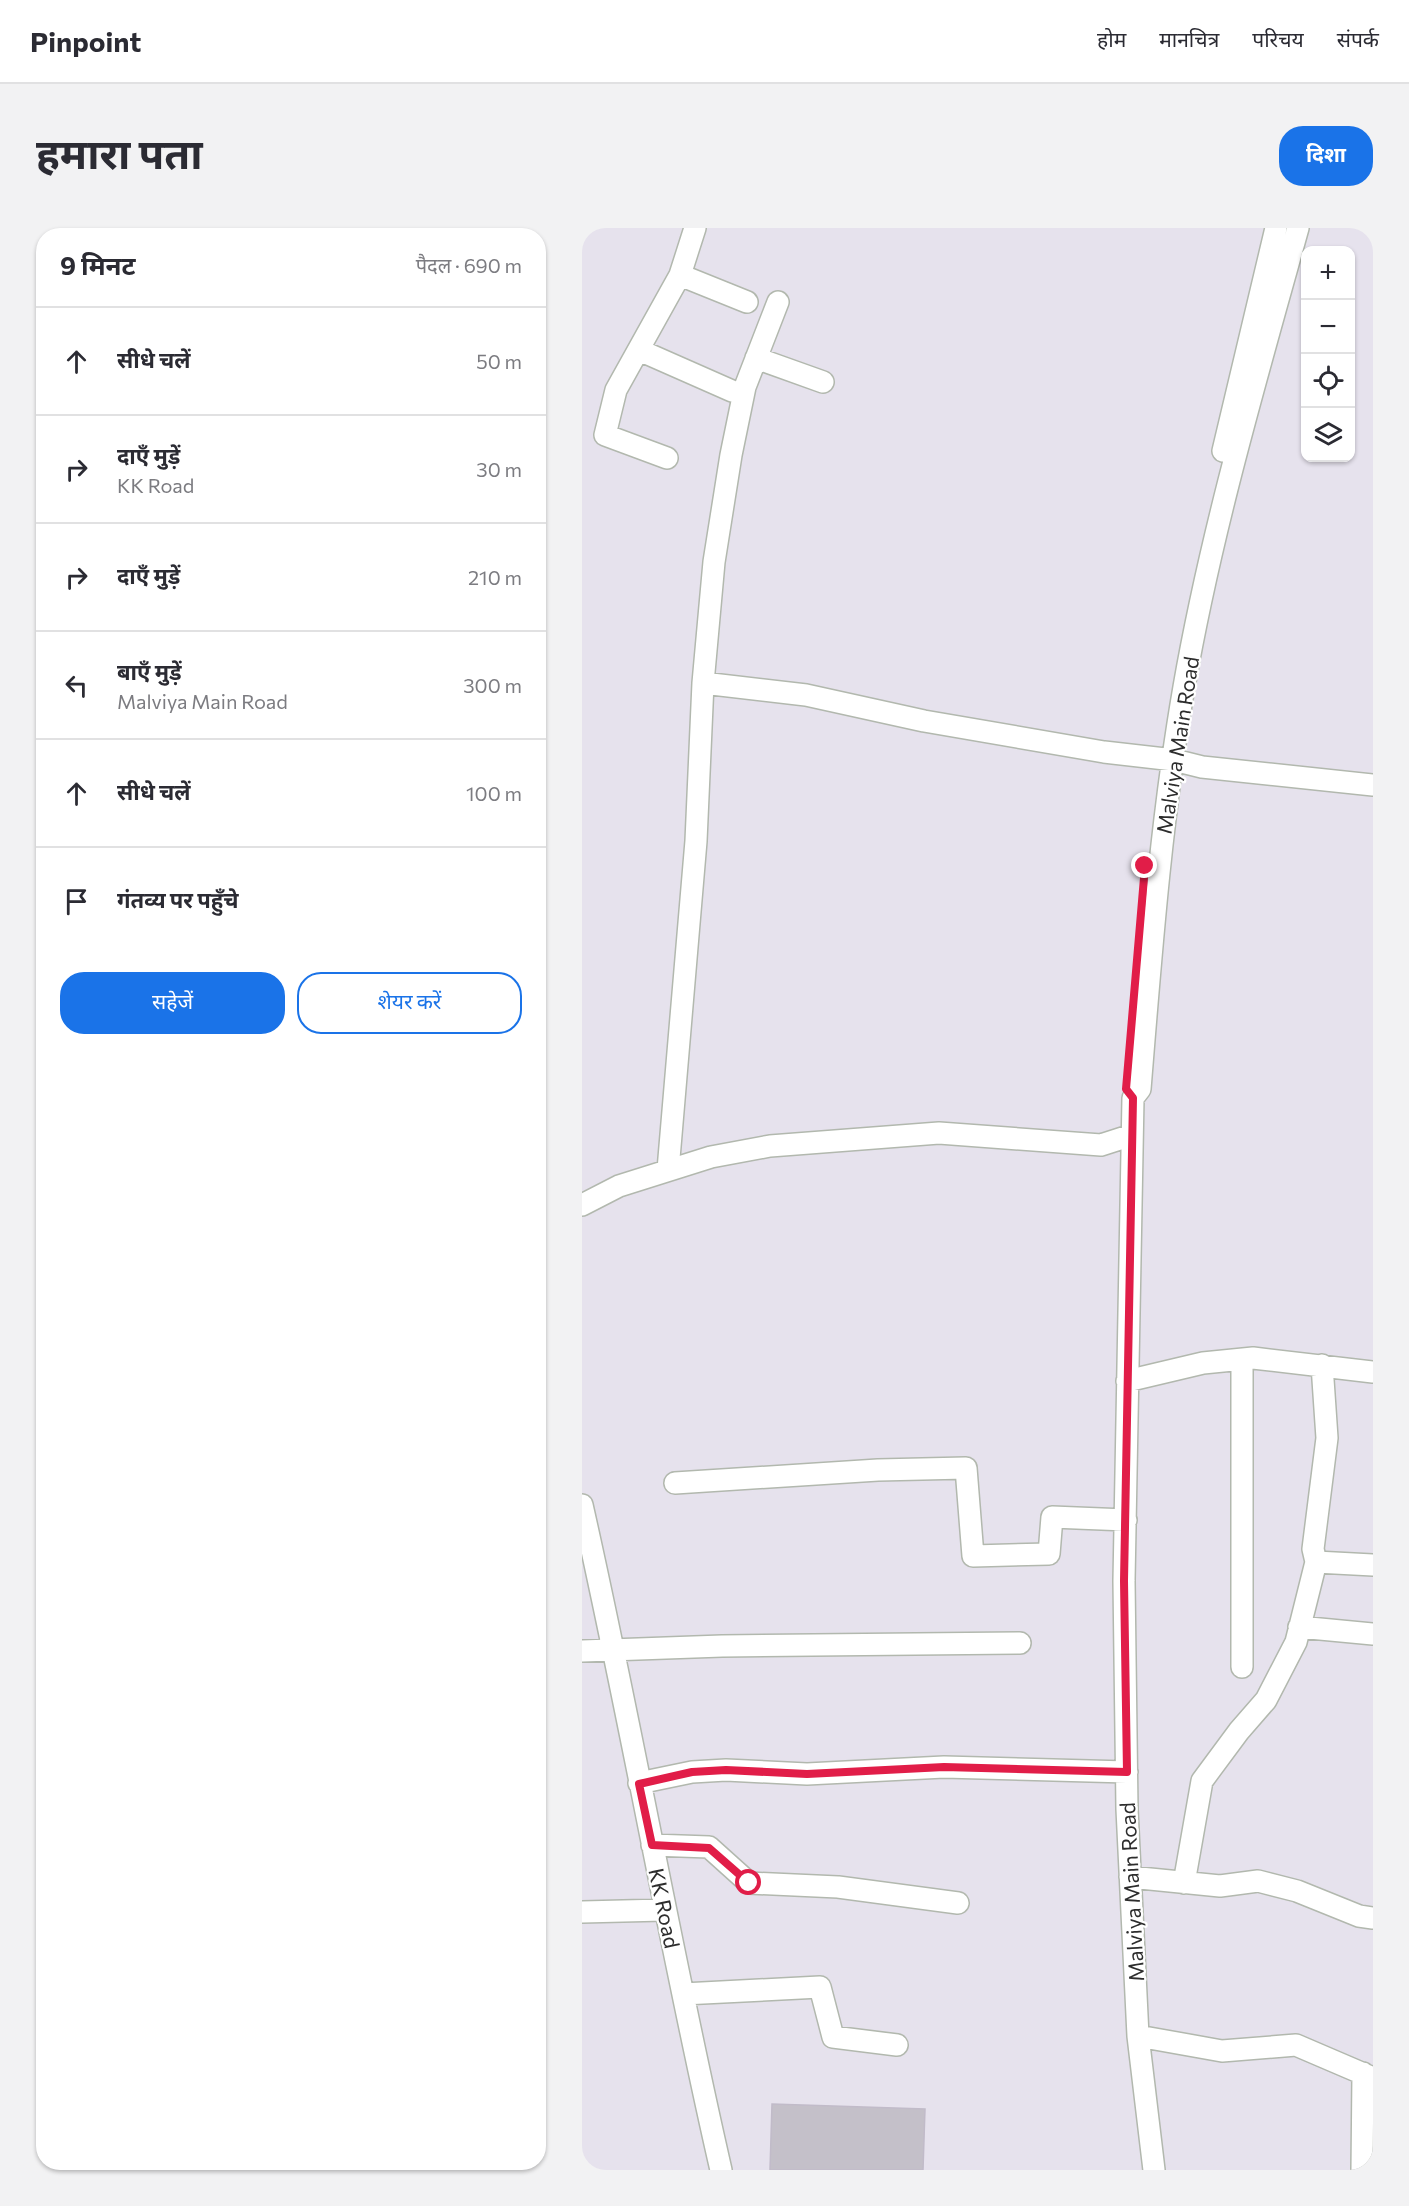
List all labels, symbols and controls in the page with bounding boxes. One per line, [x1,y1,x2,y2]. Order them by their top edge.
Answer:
text: Pinpoint [30,24,141,58]
text: होम [1097,26,1126,51]
text: मानचित्र [1159,26,1219,51]
text: परिचय [1252,26,1304,51]
text: संपर्क [1337,26,1379,51]
text: हमारा पता [36,126,203,178]
button: दिशा [1279,126,1373,186]
map controls [1301,246,1355,462]
button: + [1301,246,1355,300]
text: 9 मिनट [60,249,136,280]
text: पैदल · 690 m [416,253,522,277]
button: − [1301,300,1355,354]
icon: ahead [60,345,93,378]
text: सीधे चलें [117,346,191,373]
text: 50 m [476,349,522,373]
button: locate [1301,354,1355,408]
button: layers [1301,408,1355,462]
text: दाएँ मुड़ें [117,442,180,469]
icon: right [60,453,93,486]
text: 30 m [476,457,522,481]
text: KK Road [117,473,194,497]
icon: right [60,561,93,594]
text: दाएँ मुड़ें [117,562,180,589]
text: 210 m [468,565,522,589]
street label: Malviya Main Road [1151,654,1203,836]
text: बाएँ मुड़ें [117,658,182,685]
icon: left [60,669,93,702]
text: 300 m [463,673,522,697]
text: Malviya Main Road [117,689,288,713]
icon: ahead [60,777,93,810]
text: सीधे चलें [117,778,191,805]
text: 100 m [466,781,522,805]
route end [1131,852,1157,878]
icon: arrive [60,885,93,918]
text: गंतव्य पर पहुँचे [117,886,239,913]
button: सहेजें [60,972,285,1034]
button: शेयर करें [297,972,522,1034]
street label: Malviya Main Road [1114,1802,1148,1982]
street label: KK Road [644,1866,686,1950]
route start [735,1869,761,1895]

